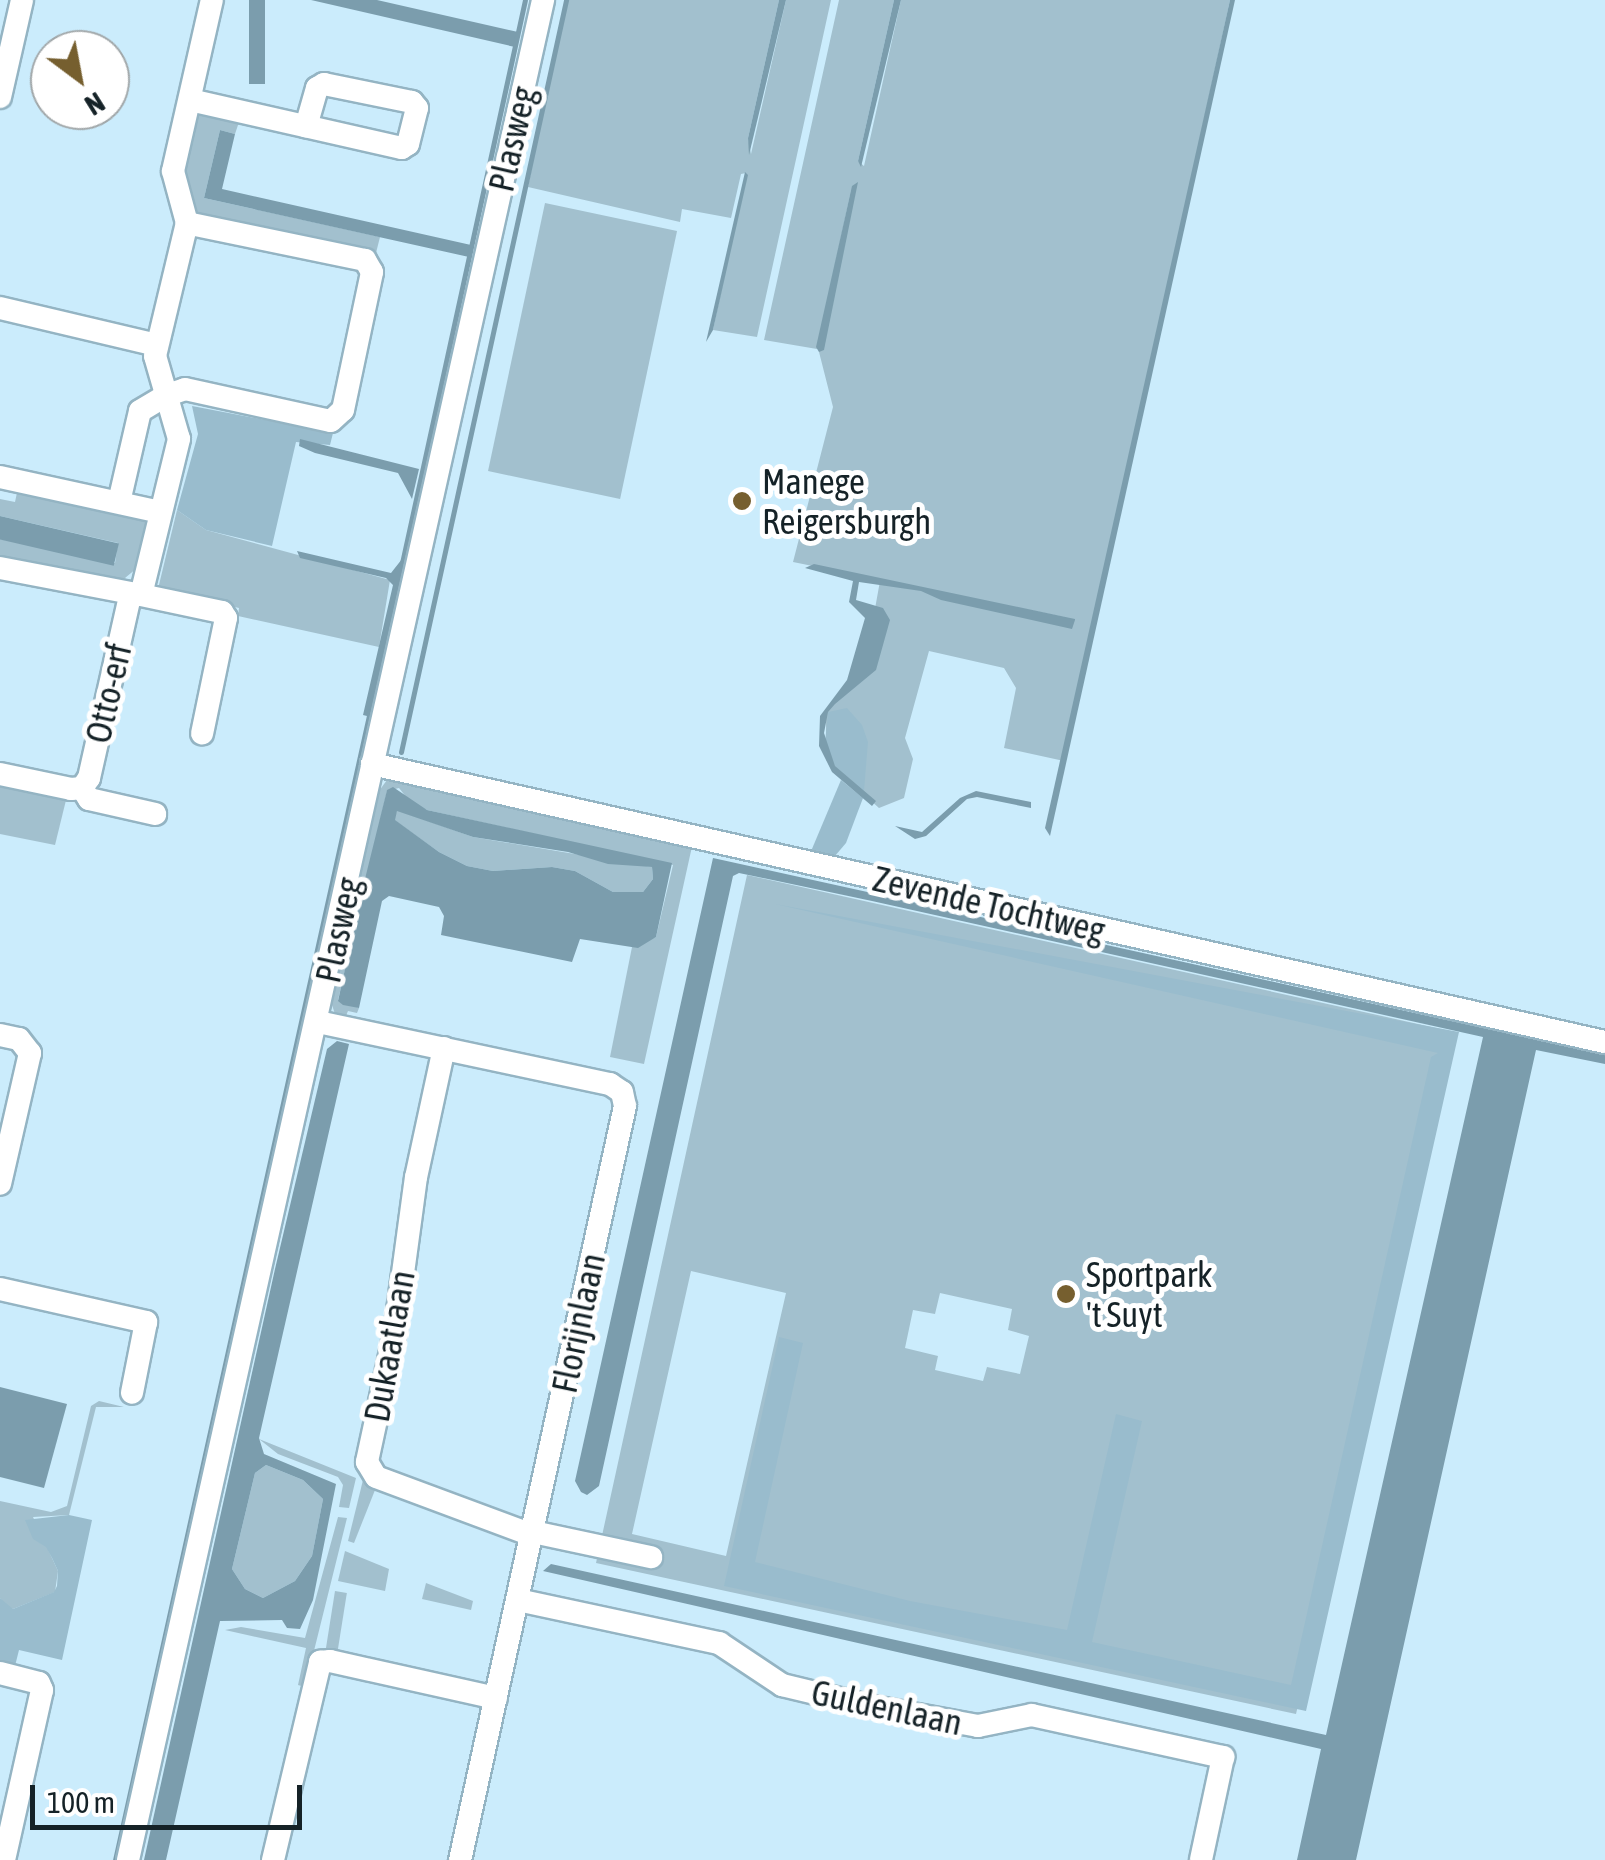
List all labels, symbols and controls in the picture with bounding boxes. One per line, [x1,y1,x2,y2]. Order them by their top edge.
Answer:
north arrow [30,30,130,130]
street label: Plasweg [480,82,544,196]
text: N [79,86,110,122]
place label: Manege Reigersburgh [762,460,931,542]
marker: Manege Reigersburgh [731,490,753,512]
street label: Otto-erf [76,639,140,747]
street label: Zevende Tochtweg [869,857,1109,951]
street label: Plasweg [306,874,370,986]
street label: Florijnlaan [543,1249,613,1397]
place label: Sportpark 't Suyt [1086,1253,1212,1335]
street label: Dukaatlaan [355,1267,423,1425]
marker: Sportpark 't Suyt [1055,1283,1077,1305]
street label: Guldenlaan [808,1671,966,1743]
scale bar [35,1765,308,1827]
text: 100 m [47,1785,115,1819]

